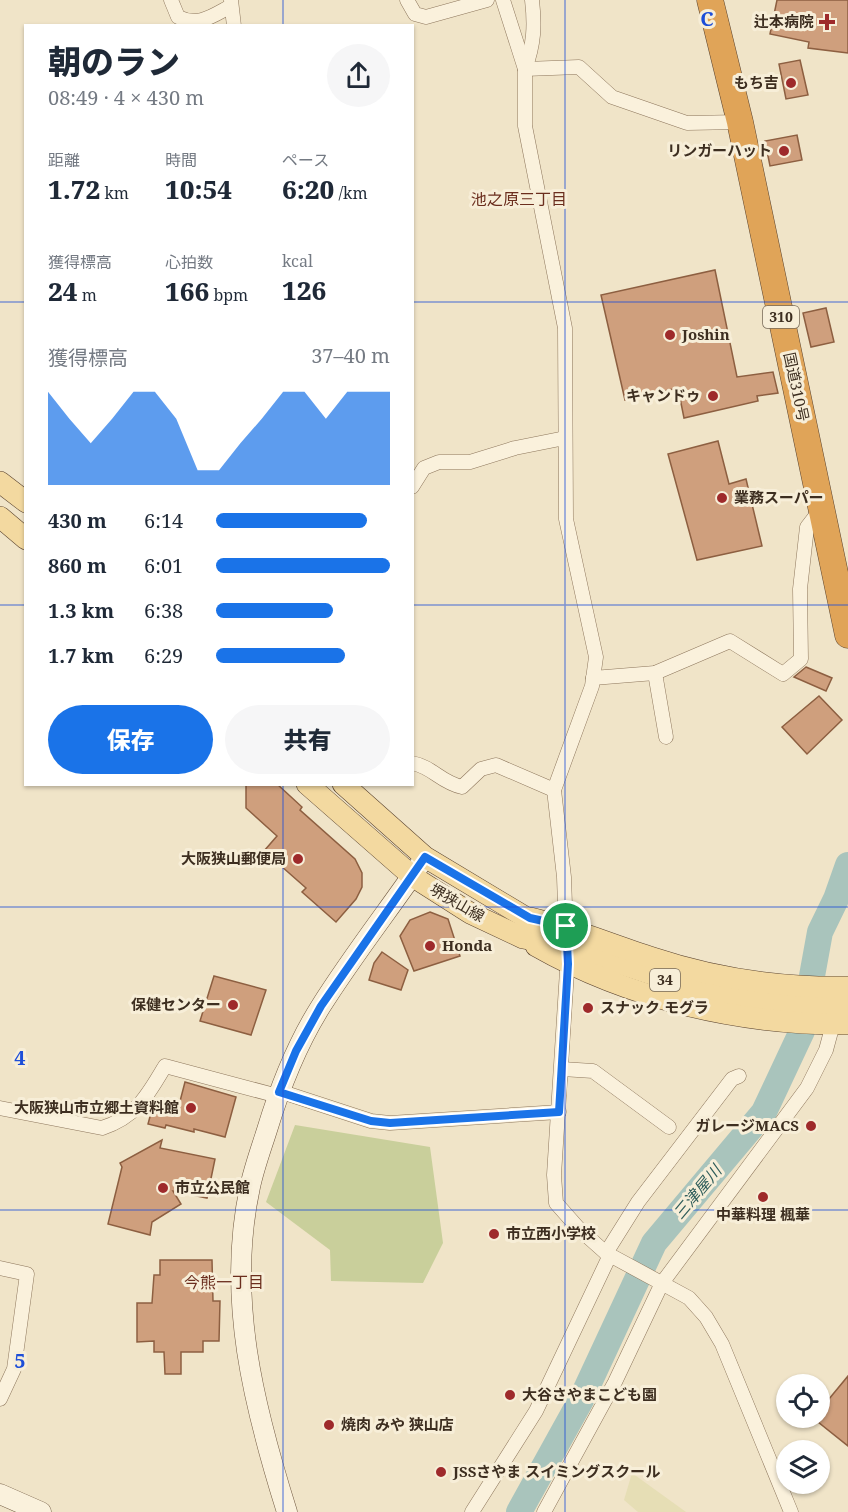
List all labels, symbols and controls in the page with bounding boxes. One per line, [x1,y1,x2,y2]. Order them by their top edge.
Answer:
text: C [700,5,714,32]
place label: 辻本病院 [754,11,814,31]
marker: 辻本病院 [818,13,836,31]
text: 朝のラン [48,39,180,84]
button: share [327,44,390,107]
place label: もち吉 [734,72,779,92]
marker: もち吉 [784,76,798,90]
text: 08:49 · 4 × 430 m [48,84,204,111]
place label: リンガーハット [667,140,772,160]
marker: リンガーハット [777,144,791,158]
text: 距離 [48,149,80,171]
text: 時間 [165,149,197,171]
text: ペース [282,149,329,171]
text: 1.72 [48,171,100,207]
text: 10:54 [165,171,232,207]
text: 6:20 [282,171,334,207]
text: km [100,182,129,204]
text: /km [334,182,368,204]
district label: 池之原三丁目 [471,188,567,210]
text: kcal [282,250,313,272]
text: 獲得標高 [48,251,112,273]
text: 心拍数 [165,251,213,273]
text: 126 [282,272,326,308]
text: 24 [48,273,77,309]
text: 166 [165,273,209,309]
text: m [77,284,97,306]
text: bpm [209,284,248,306]
road number: 310 [763,306,799,328]
place label: Joshin [681,324,730,344]
marker: Joshin [663,328,677,342]
text: 37–40 m [311,342,390,369]
text: 獲得標高 [48,344,128,371]
street label: 国道310号 [780,350,814,423]
place label: キャンドゥ [626,385,701,405]
marker: キャンドゥ [706,389,720,403]
place label: 業務スーパー [734,487,824,507]
marker: 業務スーパー [715,491,729,505]
text: 430 m [48,507,107,534]
text: 6:14 [144,507,183,534]
text: 860 m [48,552,107,579]
text: 6:01 [144,552,183,579]
text: 1.3 km [48,597,114,624]
text: 6:38 [144,597,183,624]
text: 1.7 km [48,642,114,669]
text: 6:29 [144,642,183,669]
button: 保存 [48,705,213,774]
button: 共有 [225,705,390,774]
place label: 大阪狭山郵便局 [181,848,286,868]
marker: 大阪狭山郵便局 [291,852,305,866]
street label: 堺狭山線 [427,878,488,926]
pin [540,900,591,951]
icon: arrive [549,909,582,942]
place label: Honda [442,935,492,955]
marker: Honda [423,939,437,953]
road number: 34 [650,969,680,991]
place label: 保健センター [131,994,221,1014]
place label: スナック モグラ [600,997,709,1017]
marker: 保健センター [226,998,240,1012]
marker: スナック モグラ [581,1001,595,1015]
text: 4 [14,1044,26,1071]
place label: 大阪狭山市立郷土資料館 [14,1097,179,1117]
marker: 大阪狭山市立郷土資料館 [184,1101,198,1115]
place label: ガレージMACS [695,1115,799,1135]
marker: ガレージMACS [804,1119,818,1133]
water label: 三津屋川 [668,1159,727,1224]
place label: 市立公民館 [175,1177,250,1197]
marker: 市立公民館 [156,1181,170,1195]
marker: 中華料理 楓華 [756,1190,770,1204]
place label: 中華料理 楓華 [716,1204,810,1224]
place label: 市立西小学校 [506,1223,596,1243]
marker: 市立西小学校 [487,1227,501,1241]
district label: 今熊一丁目 [184,1271,264,1293]
text: 5 [14,1347,26,1374]
map controls [776,1374,830,1494]
button: locate [776,1374,830,1428]
place label: 大谷さやまこども園 [522,1384,657,1404]
marker: 大谷さやまこども園 [503,1388,517,1402]
place label: 焼肉 みや 狭山店 [341,1414,454,1434]
marker: 焼肉 みや 狭山店 [322,1418,336,1432]
button: layers [776,1440,830,1494]
place label: JSSさやま スイミングスクール [452,1461,660,1481]
marker: JSSさやま スイミングスクール [434,1465,448,1479]

